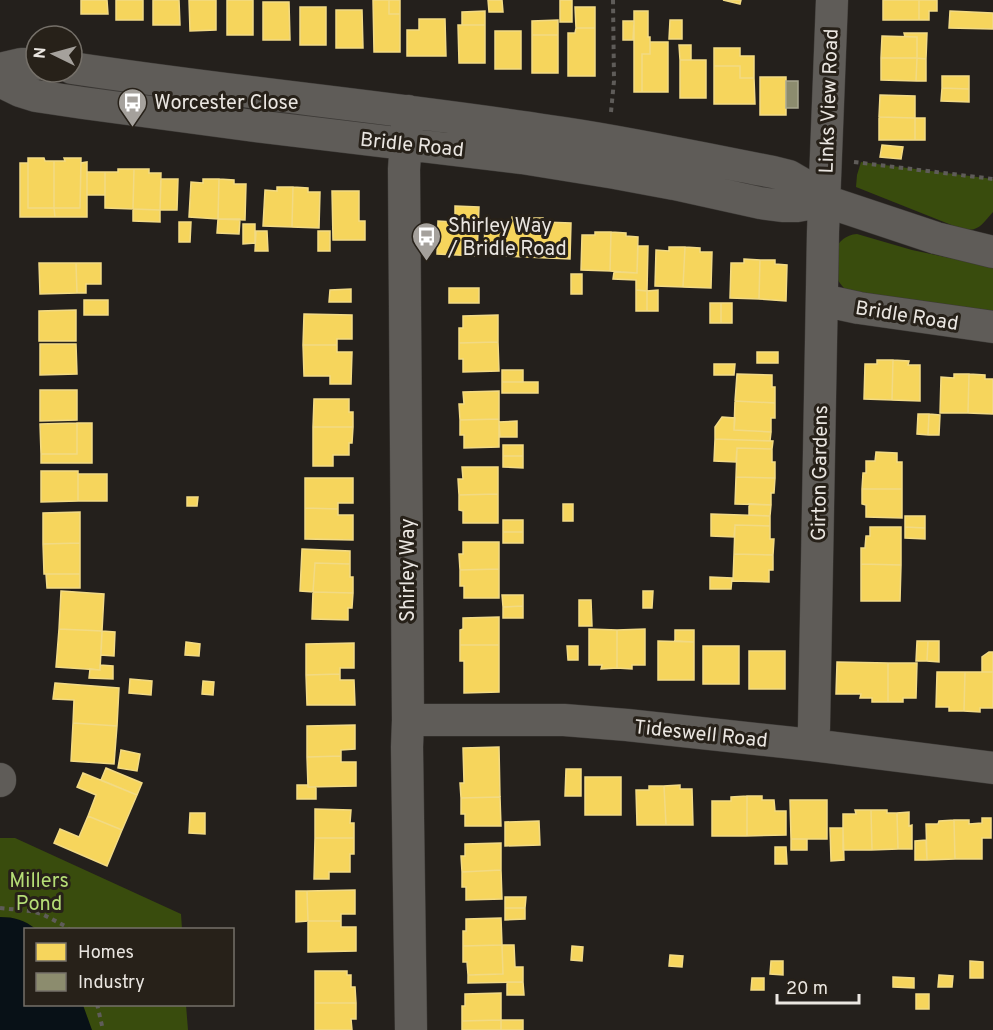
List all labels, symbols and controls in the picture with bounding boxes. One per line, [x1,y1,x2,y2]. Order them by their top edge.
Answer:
north arrow [24,24,84,84]
street label: Links View Road [814,28,846,174]
text: N [31,46,52,59]
bus stop icon: Worcester Close [117,86,149,128]
place label: Worcester Close [154,91,299,117]
street label: Bridle Road [359,128,465,164]
place label: Shirley Way / Bridle Road [447,214,567,263]
bus stop icon: Shirley Way / Bridle Road [411,220,443,262]
street label: Bridle Road [853,296,960,338]
street label: Girton Gardens [807,405,835,541]
street label: Shirley Way [396,518,422,622]
street label: Tideswell Road [633,715,769,755]
park label: Millers Pond [9,869,69,918]
legend [24,928,234,1006]
text: Homes [78,942,134,965]
scale bar [777,967,860,1005]
text: Industry [78,972,145,995]
text: 20 m [786,978,828,1001]

